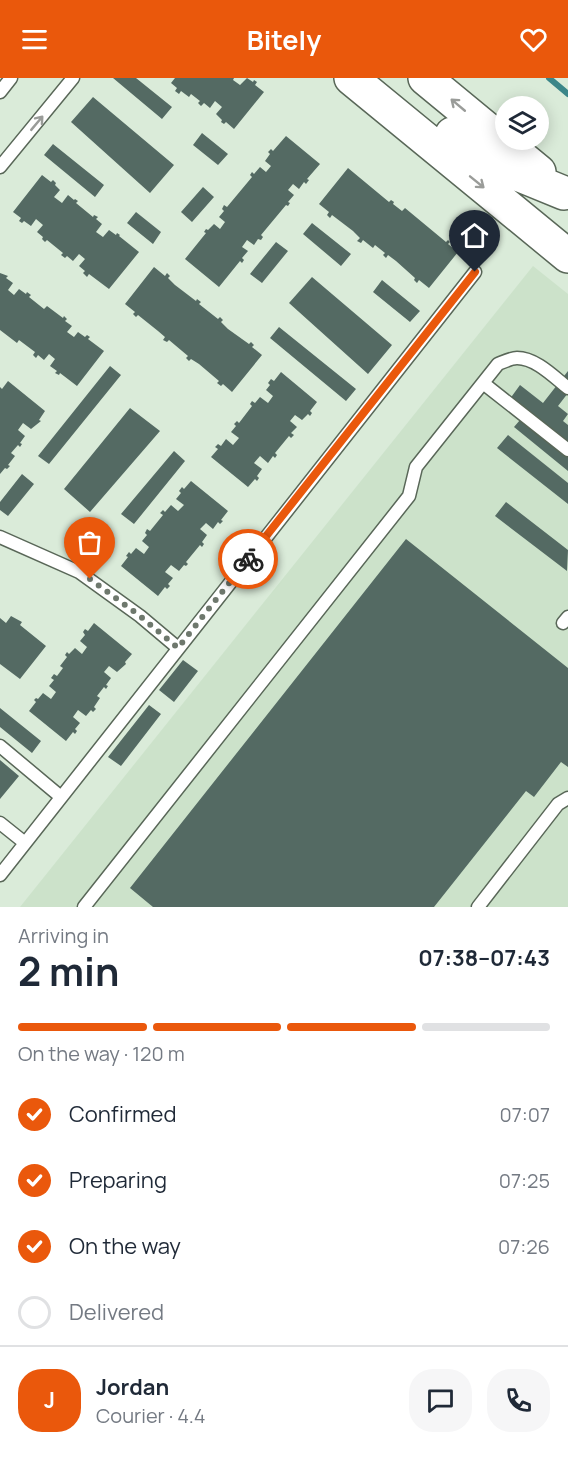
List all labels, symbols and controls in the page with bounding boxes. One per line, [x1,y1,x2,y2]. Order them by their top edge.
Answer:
text: Bitely [247,21,321,58]
icon: menu [18,23,51,56]
icon: heart [517,23,550,56]
map controls [495,96,549,150]
button: layers [495,96,549,150]
one-way arrow [451,98,466,112]
one-way arrow [30,115,43,131]
one-way arrow [469,175,485,188]
pin [449,210,500,272]
icon: home [458,219,491,252]
pin [64,517,115,579]
icon: bag [73,526,106,559]
courier [218,529,278,589]
icon: bike [232,543,265,576]
text: Arriving in [18,922,109,949]
text: 07:38–07:43 [418,943,550,973]
text: 2 min [18,944,119,998]
text: On the way · 120 m [18,1040,185,1067]
icon: check [18,1098,51,1131]
text: Confirmed [69,1099,177,1129]
text: 07:07 [500,1101,550,1128]
icon: check [18,1164,51,1197]
text: Preparing [69,1165,167,1195]
text: 07:25 [499,1167,550,1194]
icon: check [18,1230,51,1263]
text: On the way [69,1231,181,1261]
text: 07:26 [498,1233,550,1260]
text: Delivered [69,1297,164,1327]
button: chat [409,1369,472,1432]
button: phone [487,1369,550,1432]
text: Jordan [96,1372,169,1402]
text: J [44,1385,55,1415]
text: Courier · 4.4 [96,1402,206,1429]

